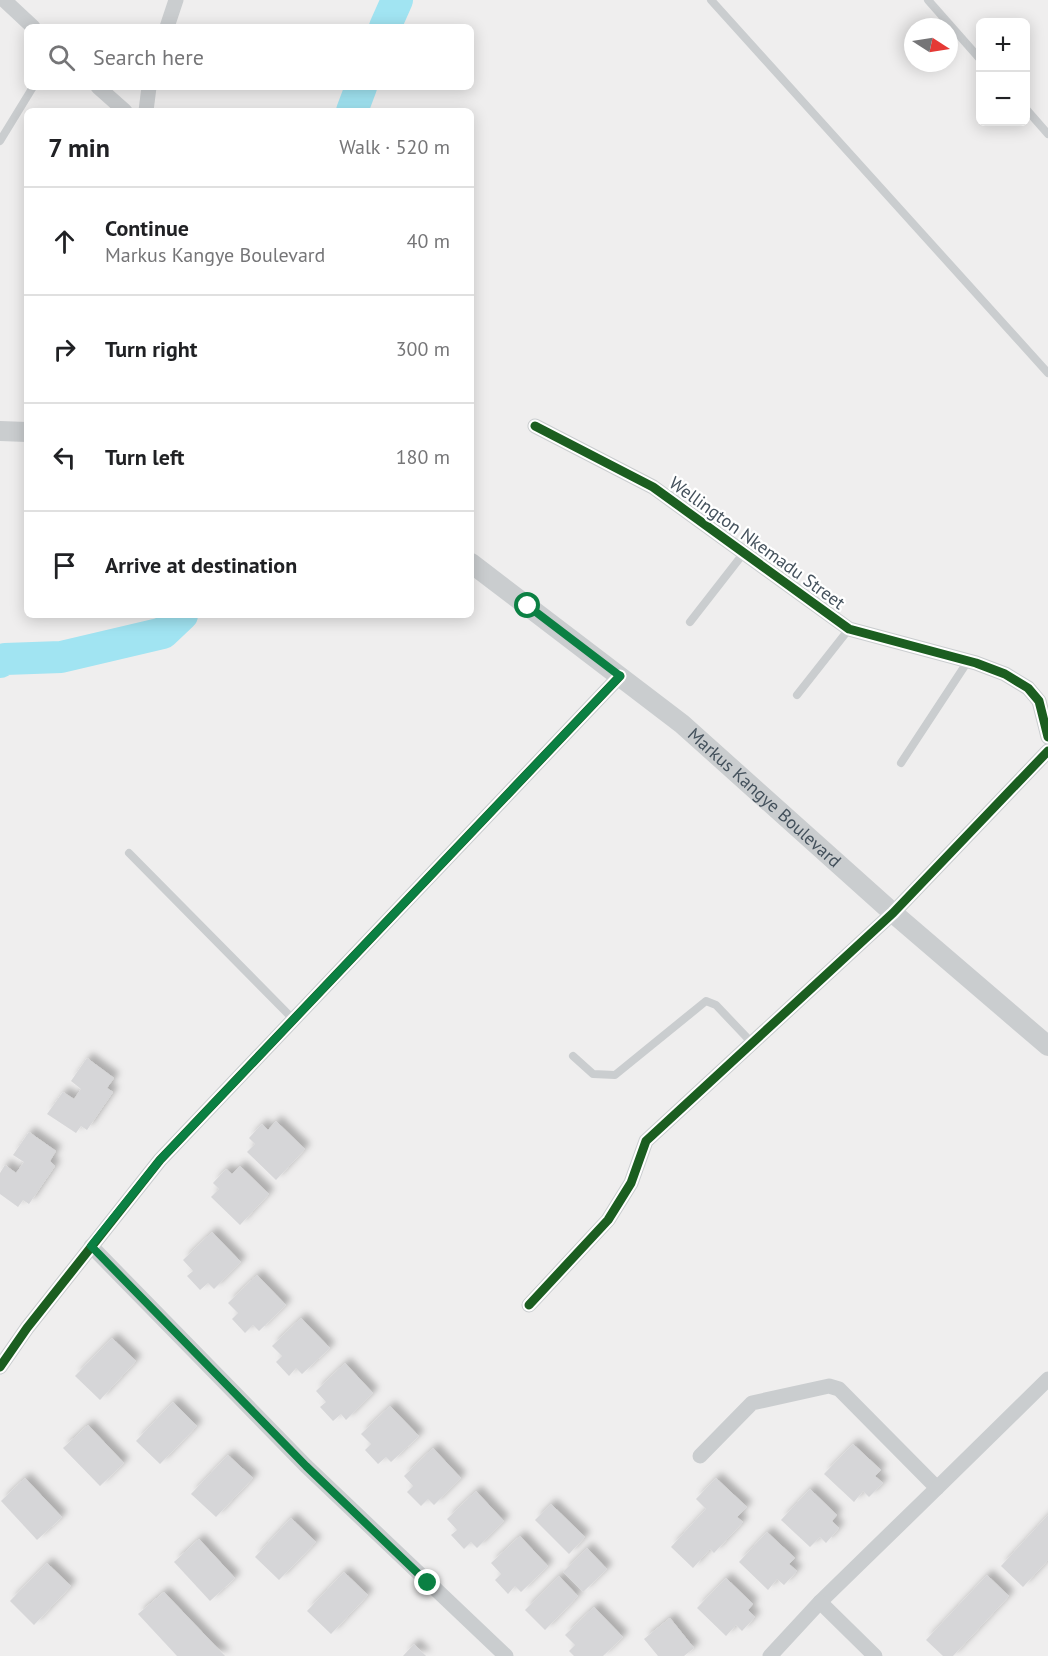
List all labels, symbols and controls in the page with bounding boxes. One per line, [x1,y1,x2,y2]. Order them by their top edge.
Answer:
north arrow [904,18,958,72]
map controls [976,18,1030,126]
button: + [976,18,1030,72]
search box [24,24,474,90]
icon: search [45,41,78,74]
text: Search here [93,43,204,71]
button: − [976,72,1030,126]
text: 7 min [48,131,110,164]
text: Walk · 520 m [339,134,450,160]
text: Continue [105,214,189,242]
icon: ahead [48,225,81,258]
text: 40 m [407,228,450,254]
text: Markus Kangye Boulevard [105,242,325,268]
icon: right [48,333,81,366]
text: Turn right [105,335,197,363]
text: 300 m [396,336,450,362]
icon: left [48,441,81,474]
text: Turn left [105,443,185,471]
text: 180 m [396,444,450,470]
street label: Wellington Nkemadu Street [665,471,850,614]
icon: arrive [48,549,81,582]
text: Arrive at destination [105,551,297,579]
route start [514,592,540,618]
street label: Markus Kangye Boulevard [683,723,846,872]
route end [414,1569,440,1595]

